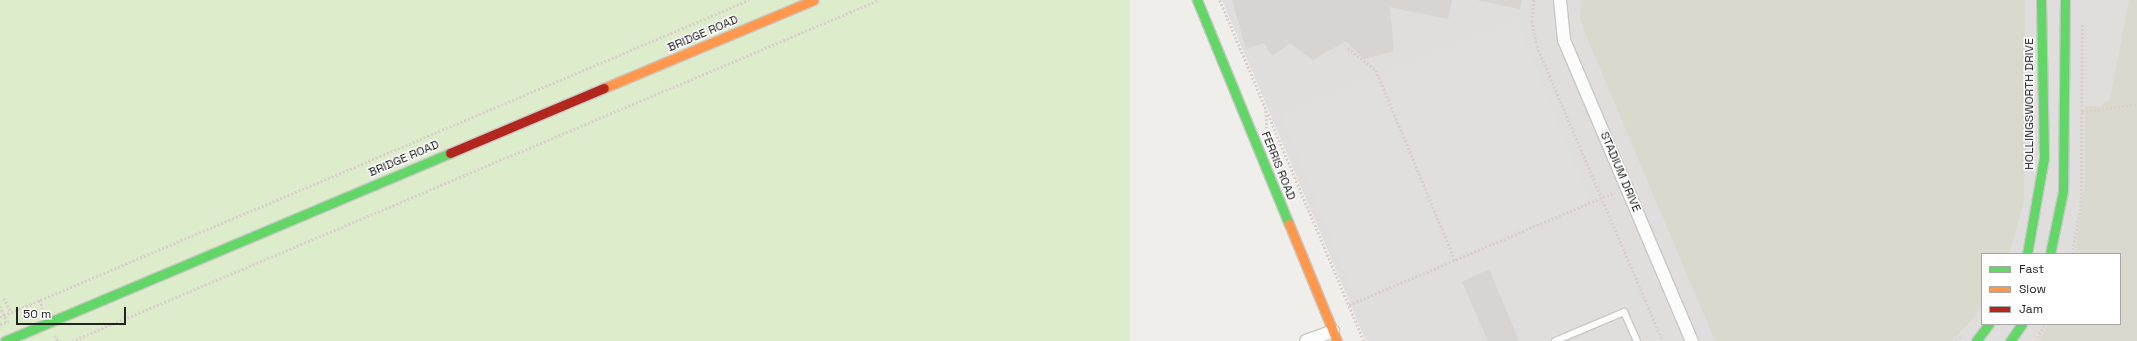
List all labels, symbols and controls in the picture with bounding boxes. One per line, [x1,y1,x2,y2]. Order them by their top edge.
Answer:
street label: BRIDGE ROAD [666,13,740,55]
street label: HOLLINGSWORTH DRIVE [2023,38,2037,170]
street label: FERRIS ROAD [1258,130,1298,202]
street label: STADIUM DRIVE [1597,130,1643,214]
street label: BRIDGE ROAD [367,138,441,180]
legend [1981,253,2121,325]
text: Fast [2019,261,2044,277]
text: Slow [2019,281,2046,297]
scale bar [18,299,128,325]
text: Jam [2019,301,2043,317]
text: 50 m [23,306,51,322]

